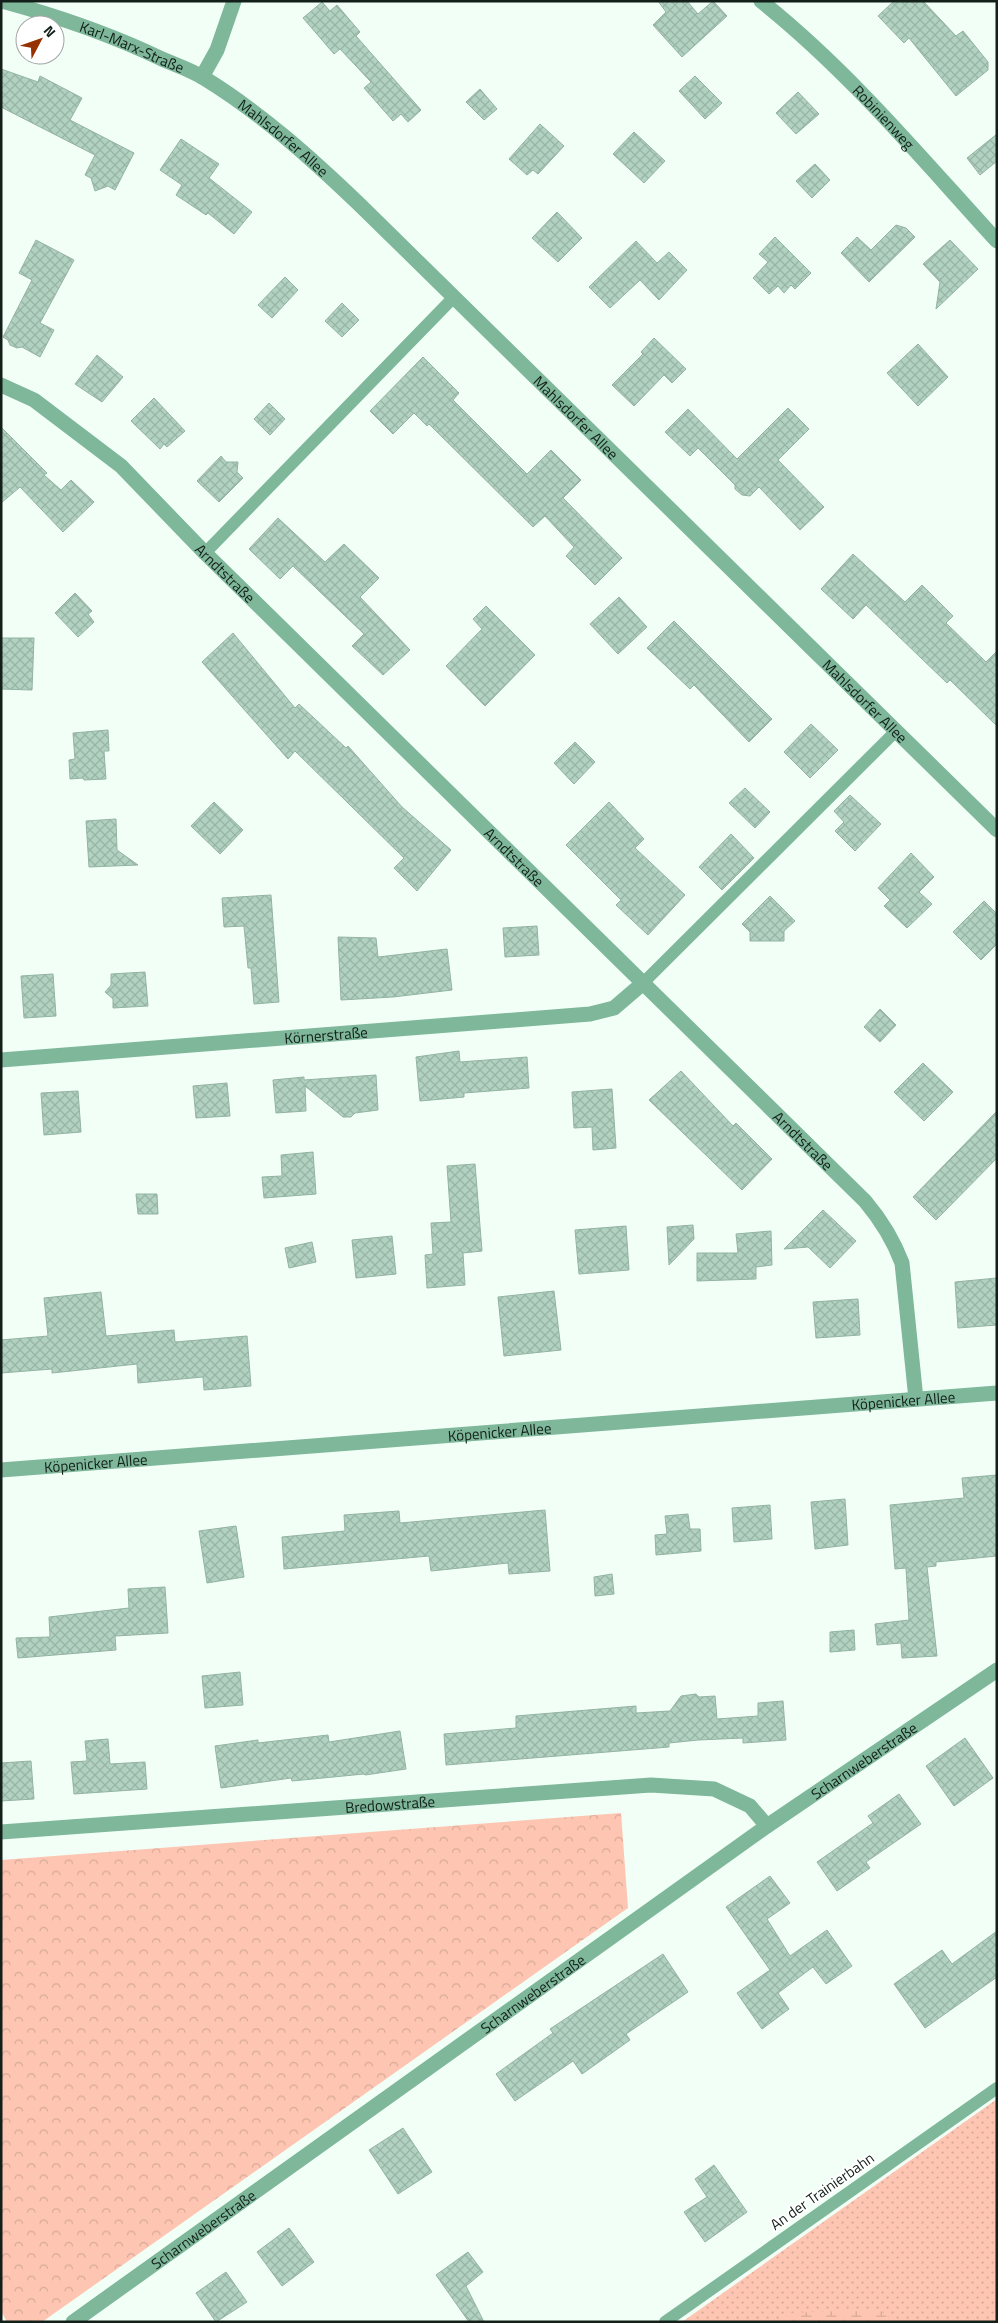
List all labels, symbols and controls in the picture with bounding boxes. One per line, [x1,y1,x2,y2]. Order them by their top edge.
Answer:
north arrow [15,15,65,65]
street label: Karl-Marx-Straße [77,15,188,78]
text: N [39,21,61,42]
street label: Robinienweg [847,79,921,155]
street label: Mahlsdorfer Allee [233,93,334,182]
street label: Mahlsdorfer Allee [528,370,624,464]
street label: Arndtstraße [190,538,261,608]
street label: Mahlsdorfer Allee [817,653,913,748]
street label: Arndtstraße [479,822,550,892]
street label: Körnerstraße [284,1020,369,1049]
street label: Arndtstraße [768,1105,839,1176]
street label: Köpenicker Allee [851,1385,956,1416]
street label: Köpenicker Allee [447,1416,552,1447]
street label: Köpenicker Allee [43,1447,148,1478]
street label: Scharnweberstraße [806,1716,922,1805]
street label: Bredowstraße [344,1789,436,1819]
street label: Scharnweberstraße [475,1948,590,2039]
street label: An der Trainierbahn [765,2146,879,2236]
street label: Scharnweberstraße [146,2183,260,2274]

